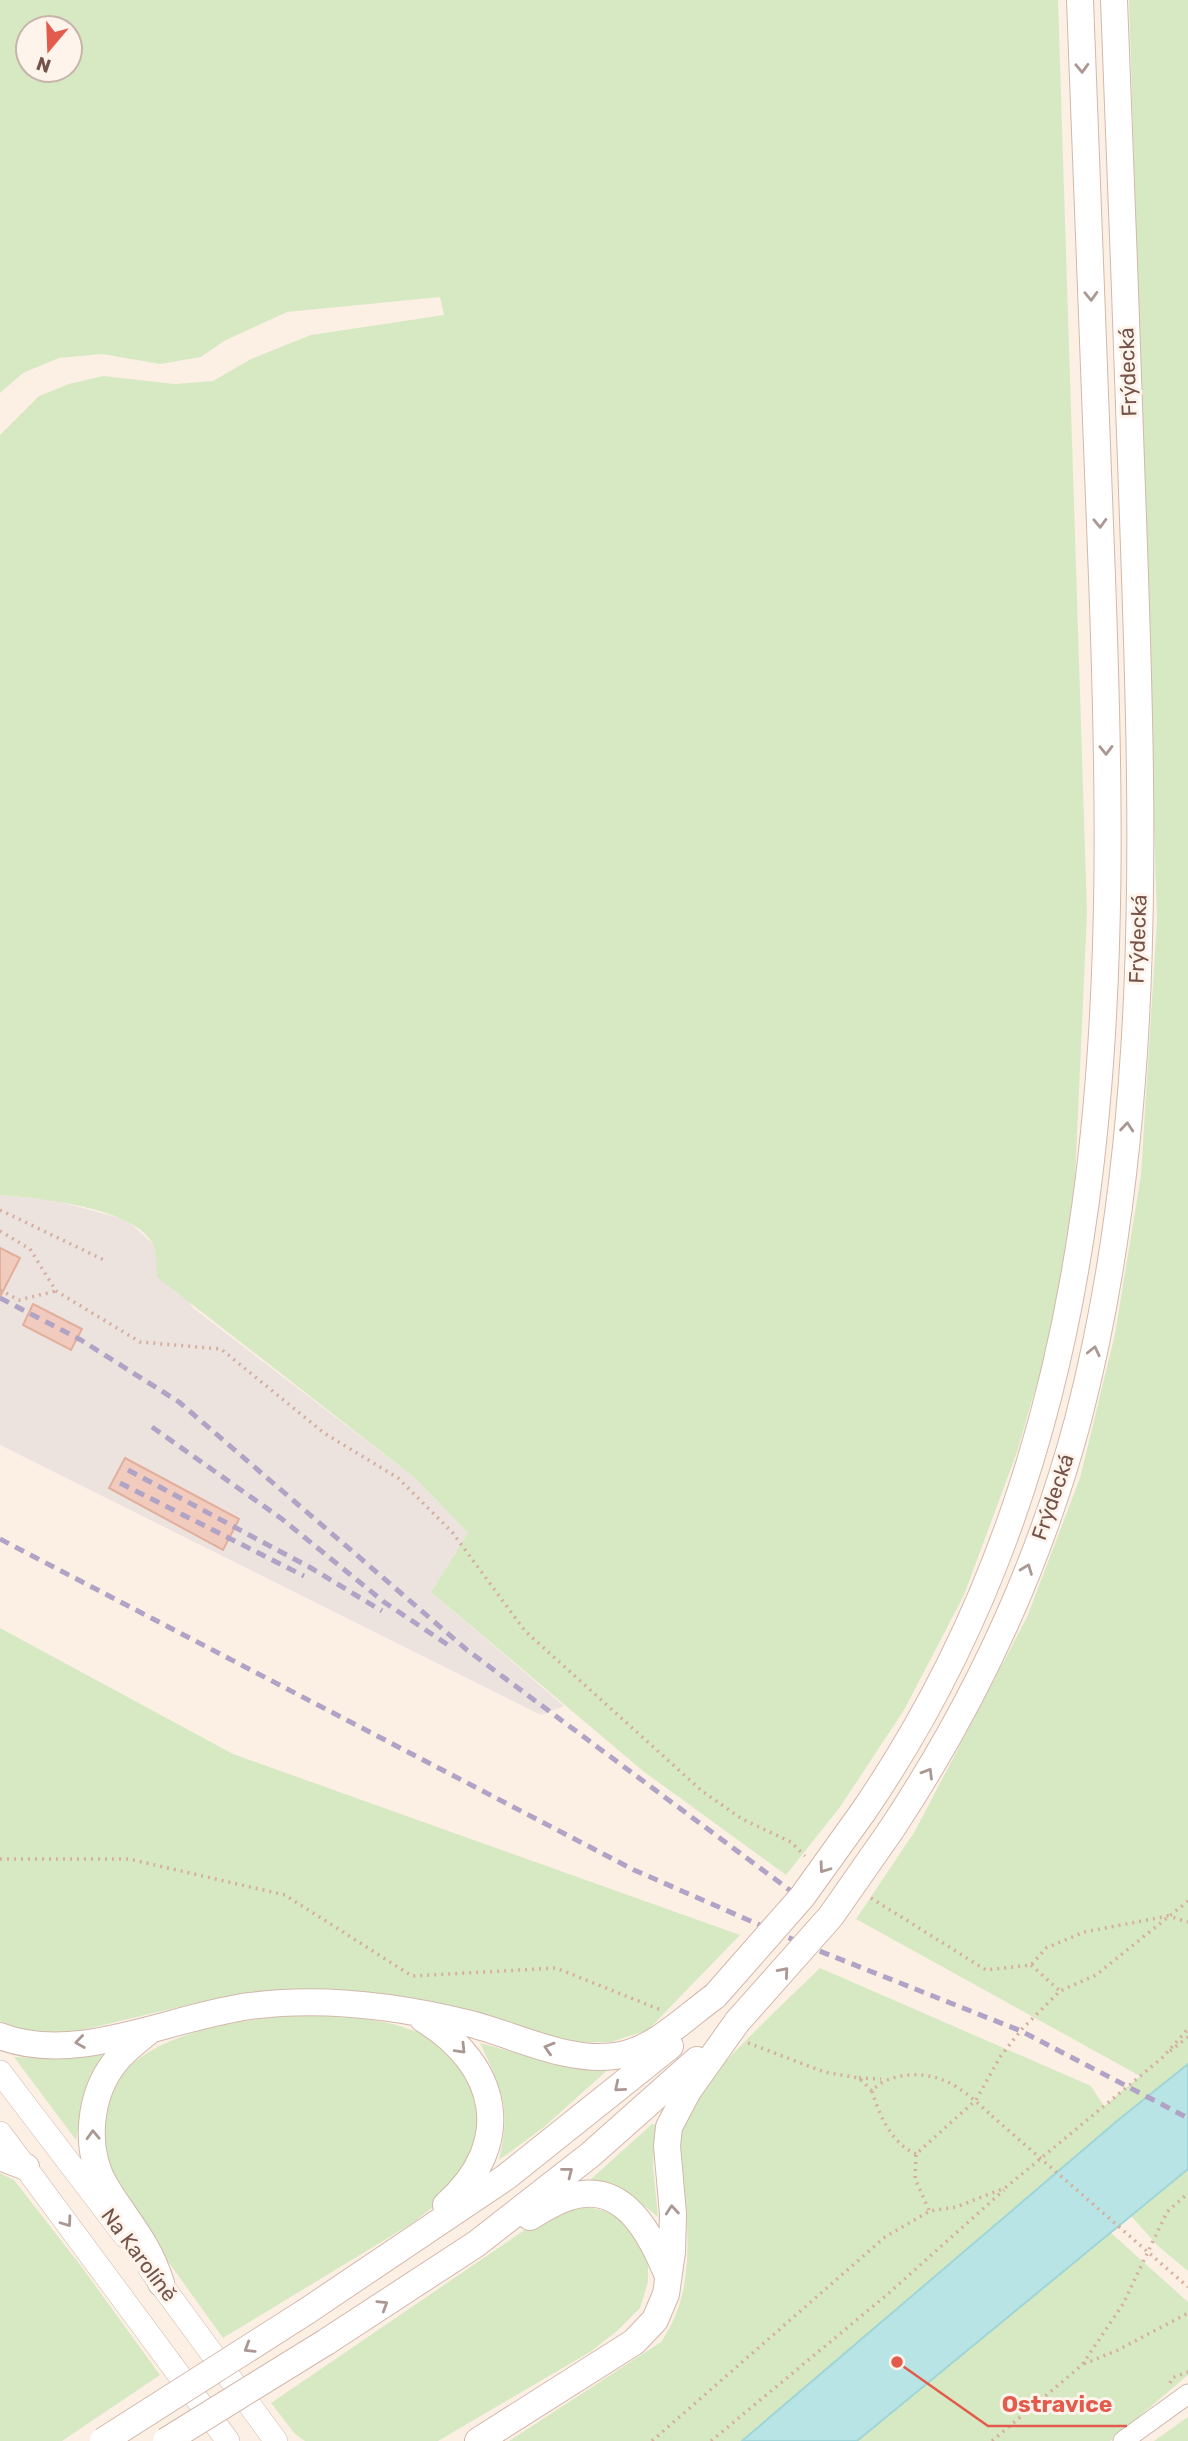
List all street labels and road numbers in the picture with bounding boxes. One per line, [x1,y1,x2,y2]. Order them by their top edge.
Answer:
street label: Frýdecká [1113,327,1142,417]
street label: Frýdecká [1123,894,1152,984]
street label: Frýdecká [1026,1451,1079,1543]
street label: Na Karolíně [96,2203,182,2306]

